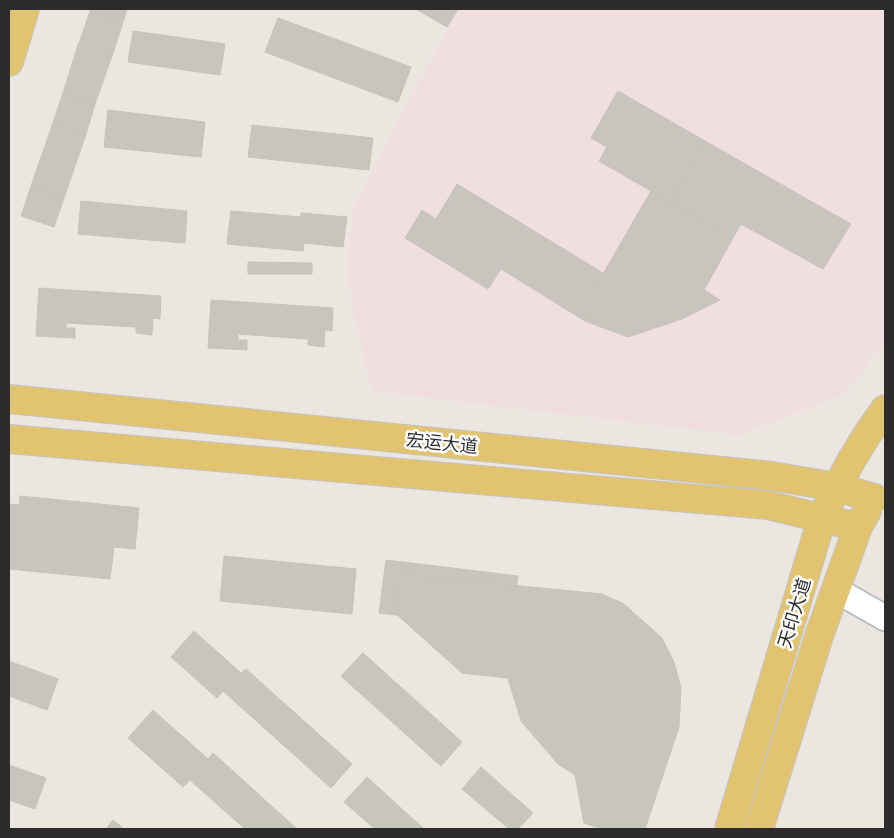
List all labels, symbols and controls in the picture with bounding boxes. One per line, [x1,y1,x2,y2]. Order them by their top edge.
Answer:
street label: 宏运大道 [405,426,479,460]
street label: 天印大道 [771,575,817,651]

